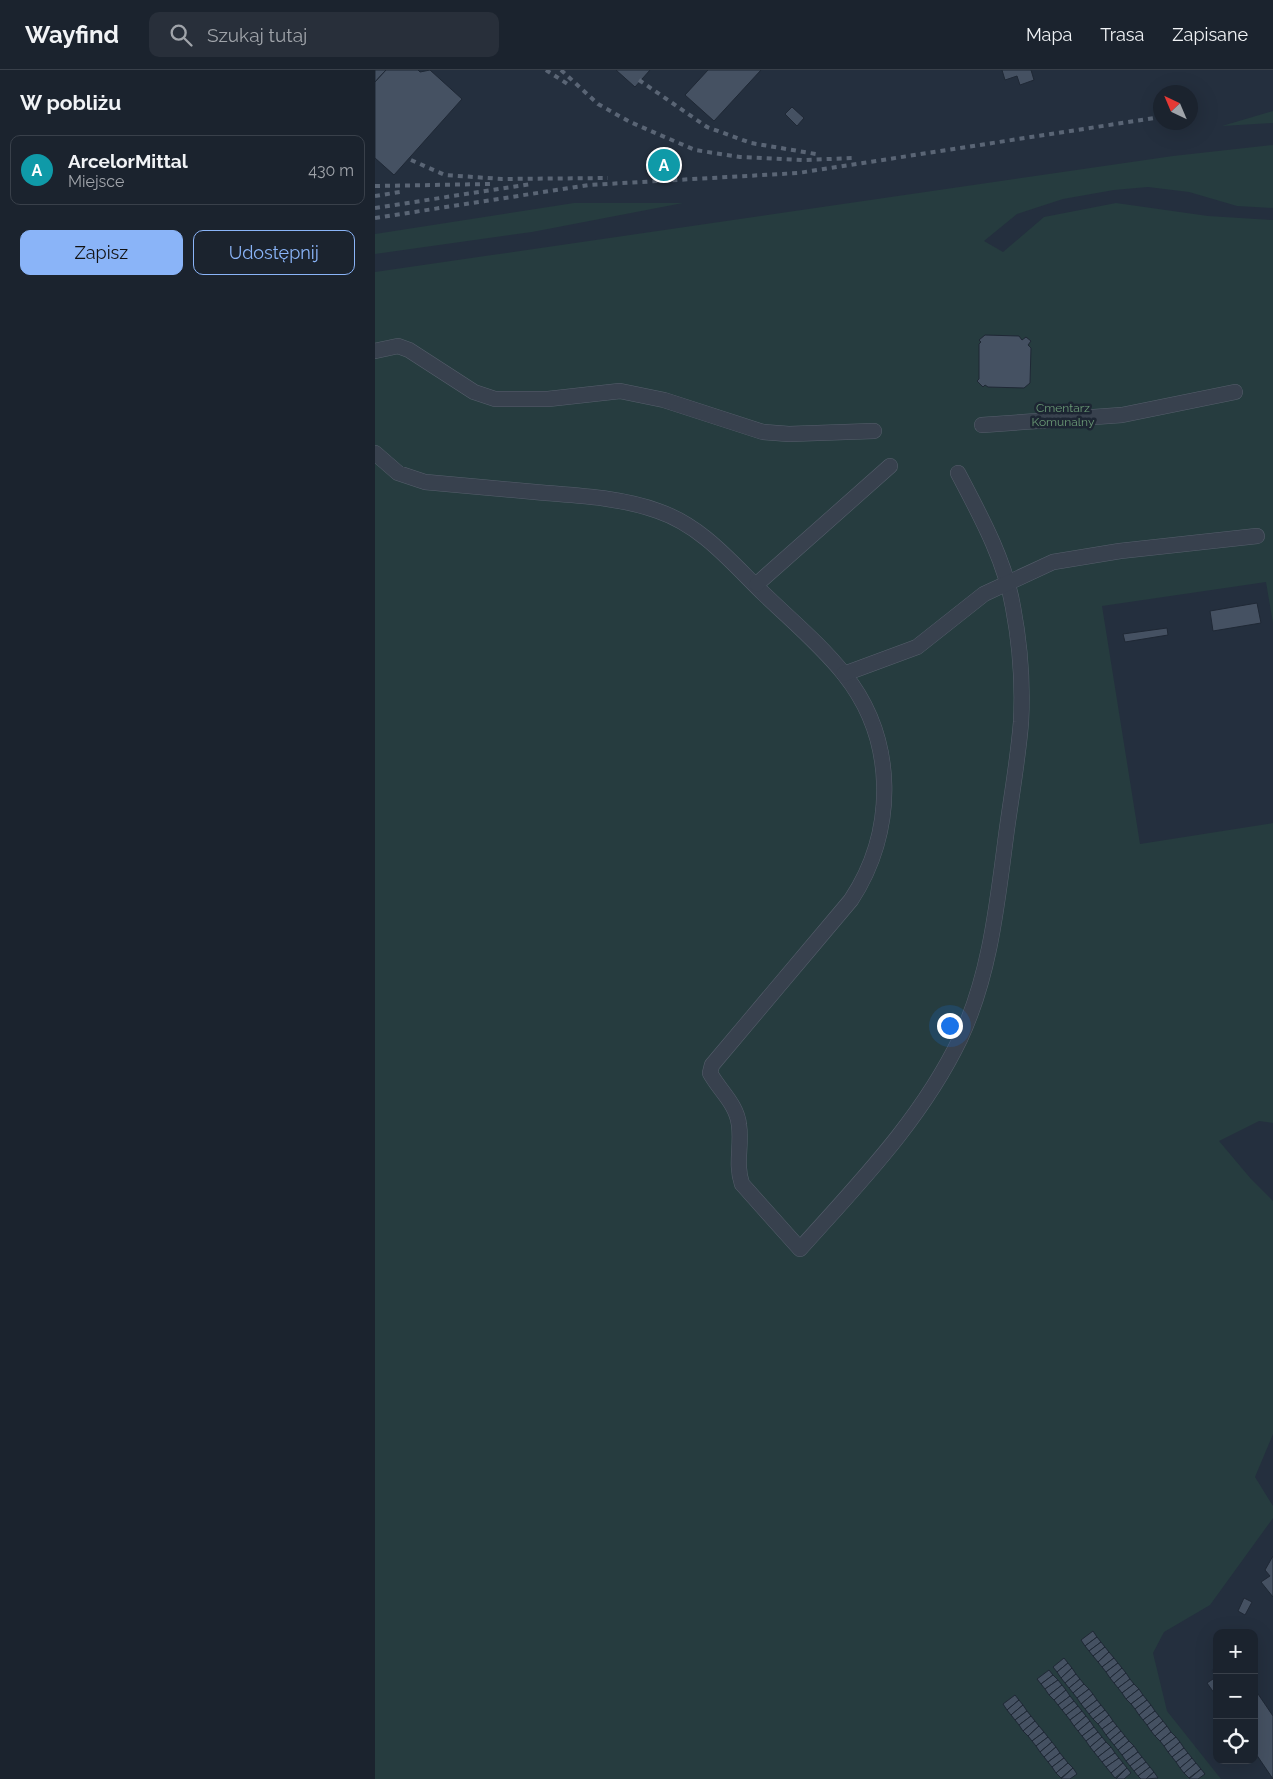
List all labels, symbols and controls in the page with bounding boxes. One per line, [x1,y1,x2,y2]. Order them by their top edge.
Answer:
search box [149,12,499,57]
text: Wayfind [25,20,119,49]
icon: search [167,21,195,49]
text: Szukaj tutaj [207,24,307,46]
text: Mapa [1026,24,1072,45]
text: Trasa [1100,24,1144,45]
text: Zapisane [1172,24,1248,45]
north arrow [1153,85,1198,130]
text: W pobliżu [20,90,121,115]
pin: A [648,146,680,184]
text: ArcelorMittal [68,150,188,172]
text: A [32,161,42,180]
text: 430 m [308,161,354,180]
text: Miejsce [68,172,124,191]
button: Zapisz [20,230,183,275]
button: Udostępnij [193,230,355,275]
park label: Cmentarz Komunalny [1032,401,1095,429]
your location [937,1013,963,1039]
map controls [1213,1629,1258,1764]
button: + [1213,1629,1258,1674]
button: − [1213,1674,1258,1719]
button: locate [1213,1719,1258,1764]

